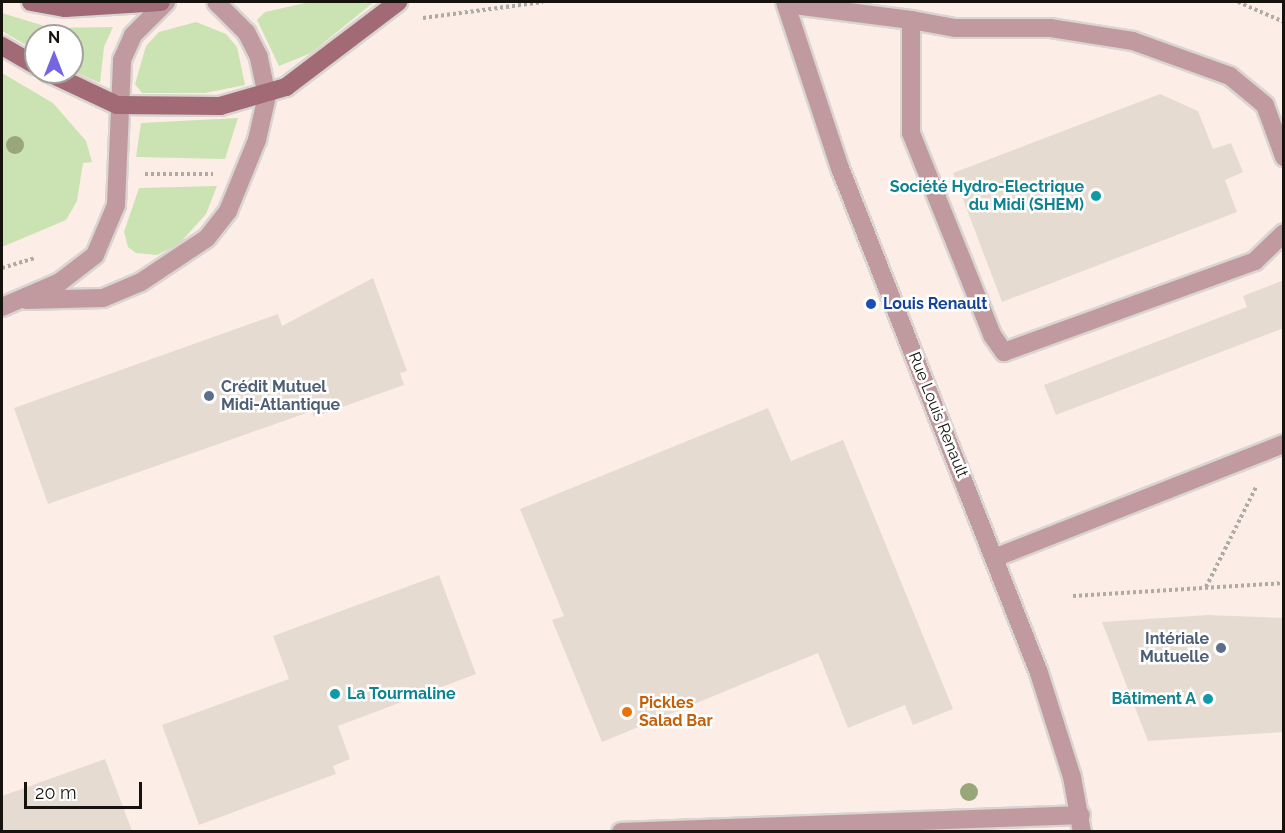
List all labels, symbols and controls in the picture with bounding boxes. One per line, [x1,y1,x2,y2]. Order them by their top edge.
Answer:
north arrow [24,24,84,84]
text: N [48,28,60,47]
place label: Société Hydro-Electrique du Midi (SHEM) [890,177,1084,215]
marker: Société Hydro-Electrique du Midi (SHEM) [1089,189,1103,203]
place label: Louis Renault [883,294,987,314]
marker: Louis Renault [864,297,878,311]
street label: Rue Louis Renault [904,349,972,481]
place label: Crédit Mutuel Midi-Atlantique [221,377,340,415]
marker: Crédit Mutuel Midi-Atlantique [202,389,216,403]
place label: Intériale Mutuelle [1140,629,1209,667]
marker: Intériale Mutuelle [1214,641,1228,655]
place label: La Tourmaline [347,684,456,704]
marker: La Tourmaline [328,687,342,701]
place label: Bâtiment A [1111,689,1196,709]
marker: Bâtiment A [1201,692,1215,706]
place label: Pickles Salad Bar [639,693,713,731]
marker: Pickles Salad Bar [620,705,634,719]
scale bar [27,770,146,808]
text: 20 m [35,782,77,803]

